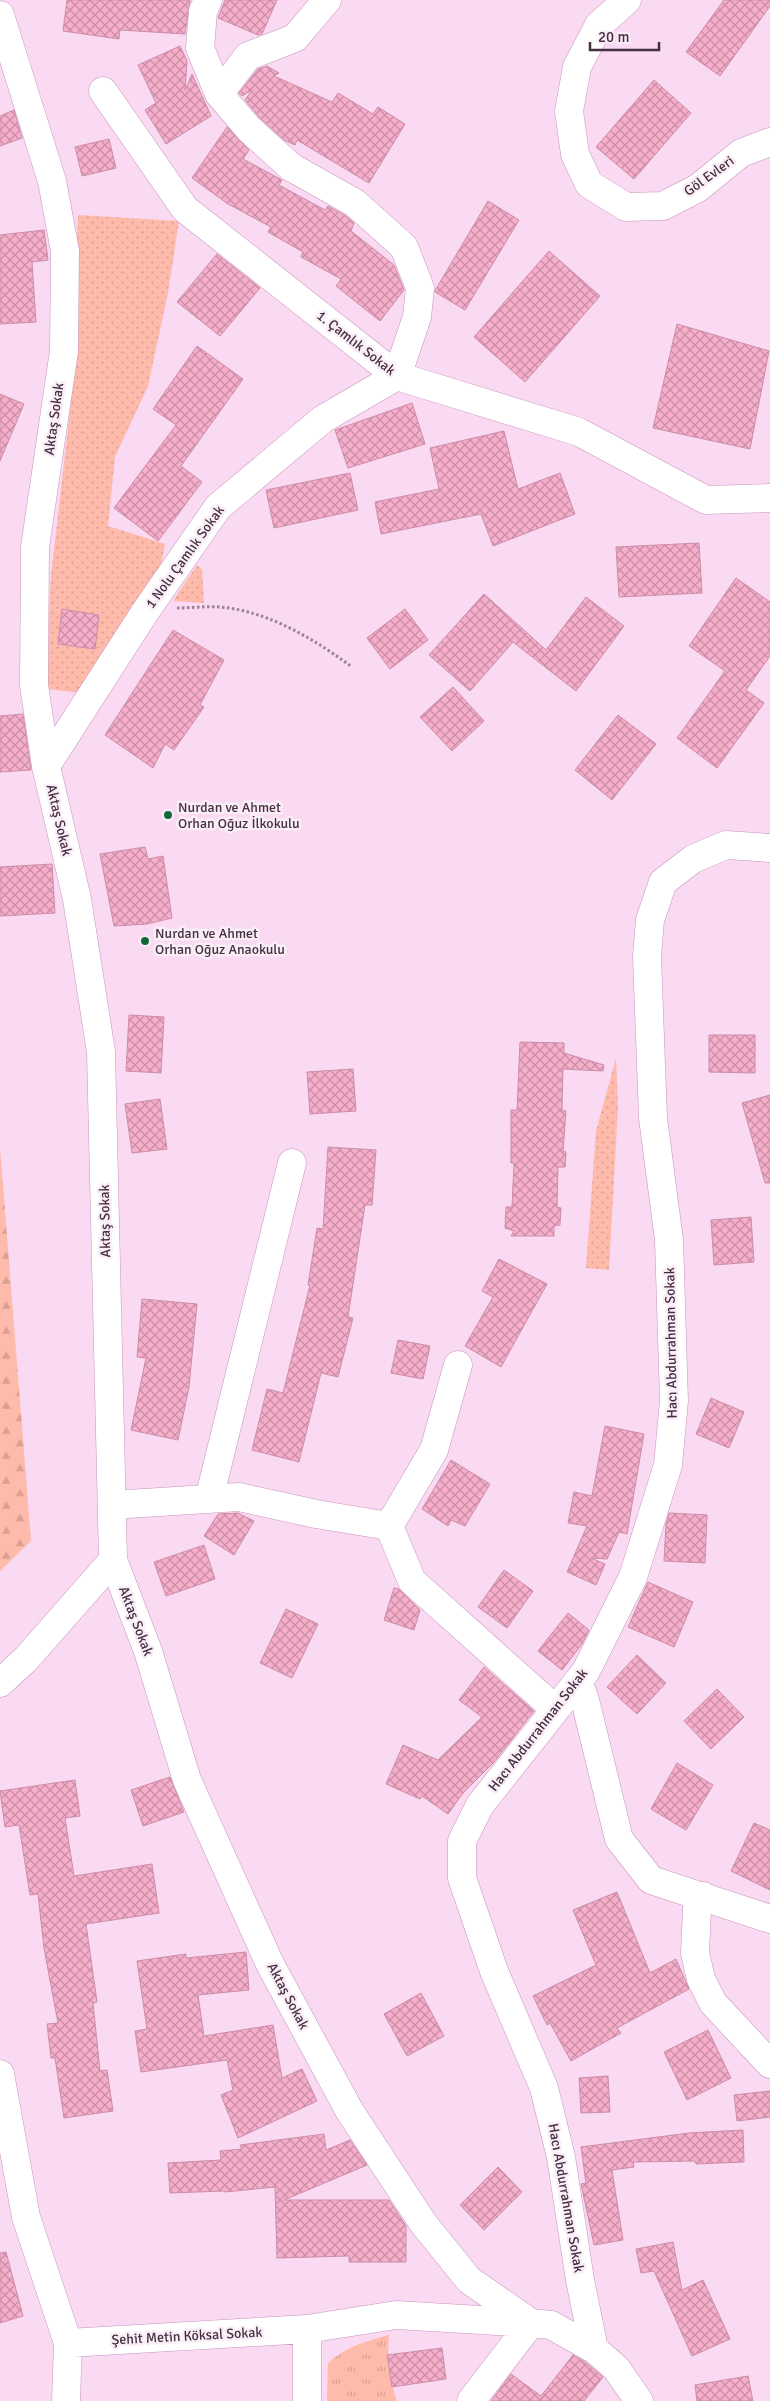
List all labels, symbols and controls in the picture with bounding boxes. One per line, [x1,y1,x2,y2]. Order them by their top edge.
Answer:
scale bar [590,20,659,52]
text: 20 m [598,28,629,46]
street label: Göl Evleri [681,152,737,200]
street label: 1. Çamlık Sokak [313,307,399,379]
street label: Aktaş Sokak [41,382,67,456]
street label: 1 Nolu Çamlık Sokak [142,502,228,612]
street label: Aktaş Sokak [43,783,75,857]
place label: Nurdan ve Ahmet Orhan Oğuz İlkokulu [178,799,300,832]
marker: Nurdan ve Ahmet Orhan Oğuz İlkokulu [162,809,174,821]
place label: Nurdan ve Ahmet Orhan Oğuz Anaokulu [155,925,285,958]
marker: Nurdan ve Ahmet Orhan Oğuz Anaokulu [139,935,151,947]
street label: Aktaş Sokak [96,1184,114,1258]
street label: Hacı Abdurrahman Sokak [661,1267,681,1419]
street label: Aktaş Sokak [115,1584,157,1658]
street label: Hacı Abdurrahman Sokak [485,1665,591,1795]
street label: Aktaş Sokak [263,1960,313,2032]
street label: Hacı Abdurrahman Sokak [544,2122,588,2274]
street label: Şehit Metin Köksal Sokak [111,2324,263,2348]

